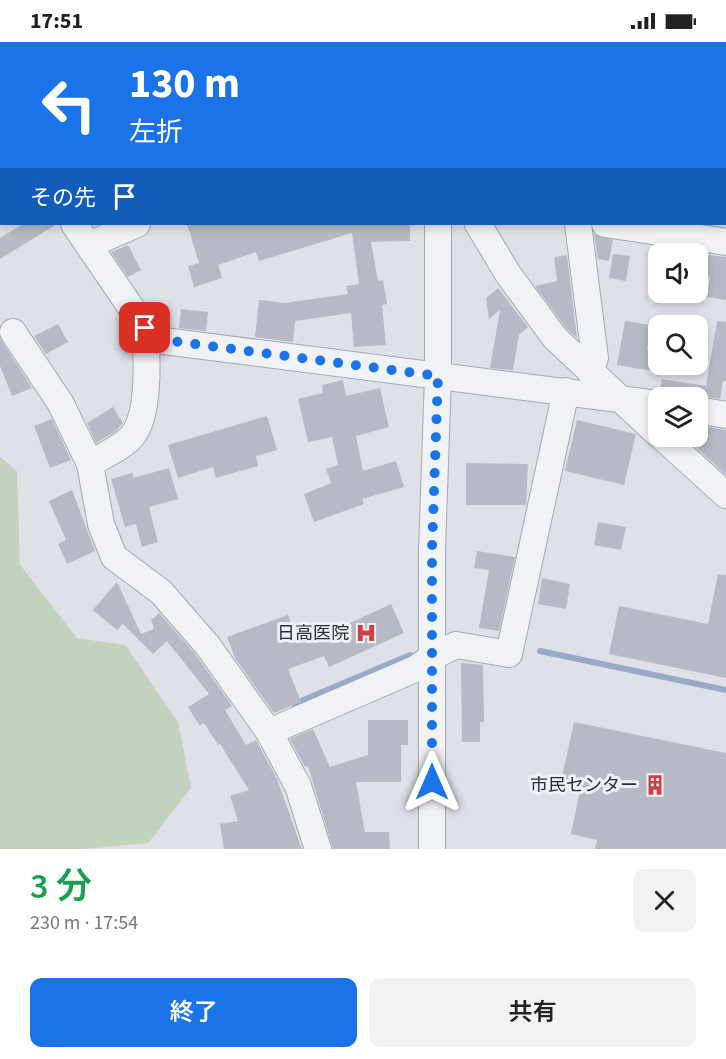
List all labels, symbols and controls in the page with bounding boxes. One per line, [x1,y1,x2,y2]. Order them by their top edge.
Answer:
text: 17:51 [30,5,83,37]
text: 130 m [129,54,240,114]
icon: left [30,66,108,144]
text: 左折 [129,113,183,152]
icon: arrive [108,180,141,213]
text: その先 [30,182,96,214]
map controls [648,243,708,447]
button: sound [648,243,708,303]
pin [119,302,170,353]
icon: arrive [128,311,161,344]
button: search [648,315,708,375]
button: layers [648,387,708,447]
place label: 日高医院 [277,621,349,646]
hospital icon: 日高医院 [354,621,378,645]
position arrow [400,750,464,814]
place label: 市民センター [530,773,638,798]
building icon: 市民センター [643,773,667,797]
text: 3 分 [30,861,92,912]
button: close [633,869,696,932]
text: 230 m · 17:54 [30,909,138,937]
button: 終了 [30,978,357,1047]
button: 共有 [369,978,696,1047]

